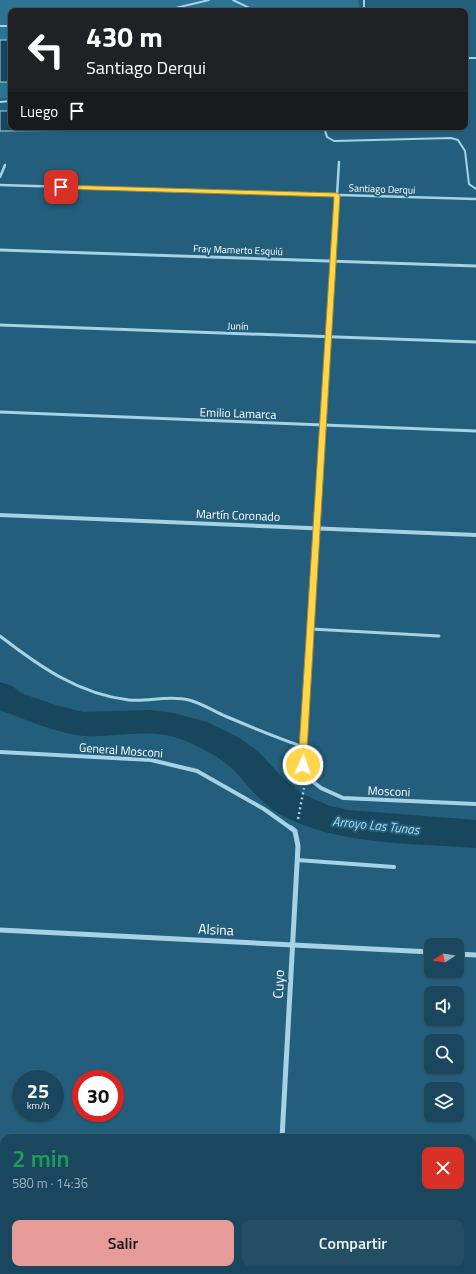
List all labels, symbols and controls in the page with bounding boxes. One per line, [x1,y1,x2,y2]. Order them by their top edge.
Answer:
text: 430 m [86,15,163,58]
icon: left [20,24,72,76]
text: Santiago Derqui [86,54,206,81]
text: Luego [20,100,58,123]
icon: arrive [66,100,88,122]
pin [44,170,78,204]
icon: arrive [50,176,72,198]
street label: Santiago Derqui [348,180,416,198]
street label: Fray Mamerto Esquiú [193,241,283,259]
street label: Junín [227,318,249,334]
street label: Emilio Lamarca [199,402,277,424]
street label: Martín Coronado [195,504,281,526]
street label: General Mosconi [78,738,164,762]
position arrow [282,744,324,786]
street label: Mosconi [367,781,411,801]
water label: Arroyo Las Tunas [332,810,422,840]
street label: Alsina [198,918,234,940]
north arrow [424,938,464,978]
map controls [424,938,464,1122]
street label: Cuyo [267,969,289,999]
button: sound [424,986,464,1026]
button: search [424,1034,464,1074]
speed limit sign: 30 [72,1070,124,1122]
text: 25 [27,1075,49,1106]
button: layers [424,1082,464,1122]
text: km/h [27,1098,49,1113]
text: 2 min [12,1140,70,1176]
button: close [422,1147,464,1189]
text: 580 m · 14:36 [12,1173,88,1193]
button: Salir [12,1220,234,1266]
button: Compartir [242,1220,464,1266]

